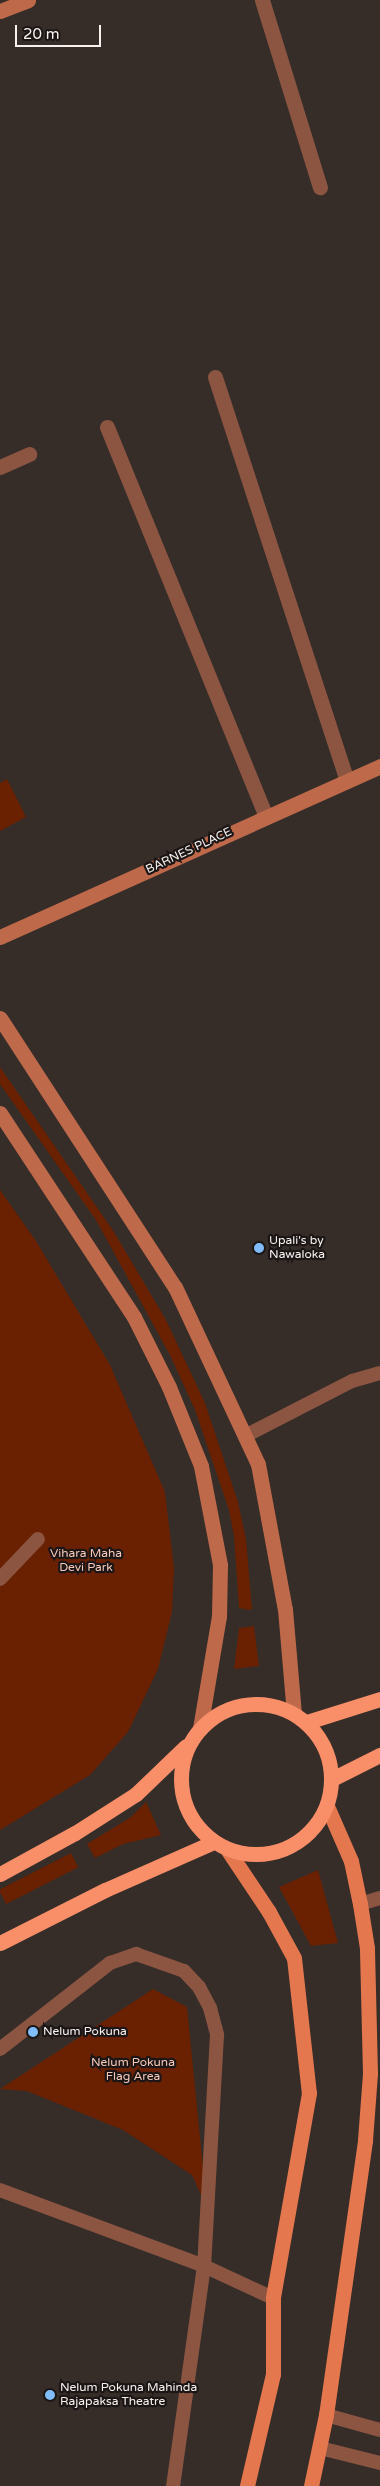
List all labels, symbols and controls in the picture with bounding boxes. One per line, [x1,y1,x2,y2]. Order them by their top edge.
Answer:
scale bar [18,15,104,47]
text: 20 m [23,25,60,43]
street label: BARNES PLACE [144,825,234,877]
place label: Upali's by Nawaloka [269,1234,325,1262]
marker: Upali's by Nawaloka [253,1242,265,1254]
park label: Vihara Maha Devi Park [50,1547,122,1575]
place label: Nelum Pokuna [43,2025,127,2039]
marker: Nelum Pokuna [27,2026,39,2038]
park label: Nelum Pokuna Flag Area [91,2056,175,2084]
place label: Nelum Pokuna Mahinda Rajapaksa Theatre [60,2381,197,2409]
marker: Nelum Pokuna Mahinda Rajapaksa Theatre [44,2389,56,2401]

